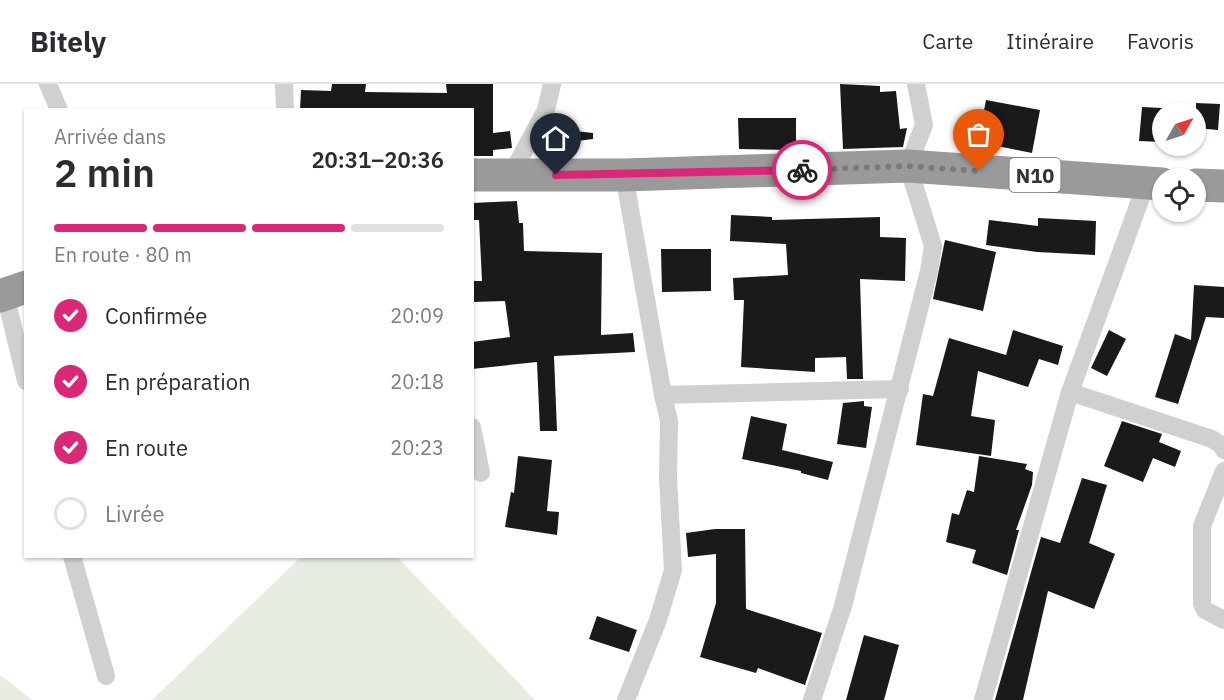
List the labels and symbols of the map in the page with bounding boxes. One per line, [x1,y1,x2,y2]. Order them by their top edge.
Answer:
north arrow [1152,102,1206,156]
pin [953,109,1004,171]
pin [530,113,581,175]
courier [772,140,832,200]
road number: N10 [1010,158,1060,192]

